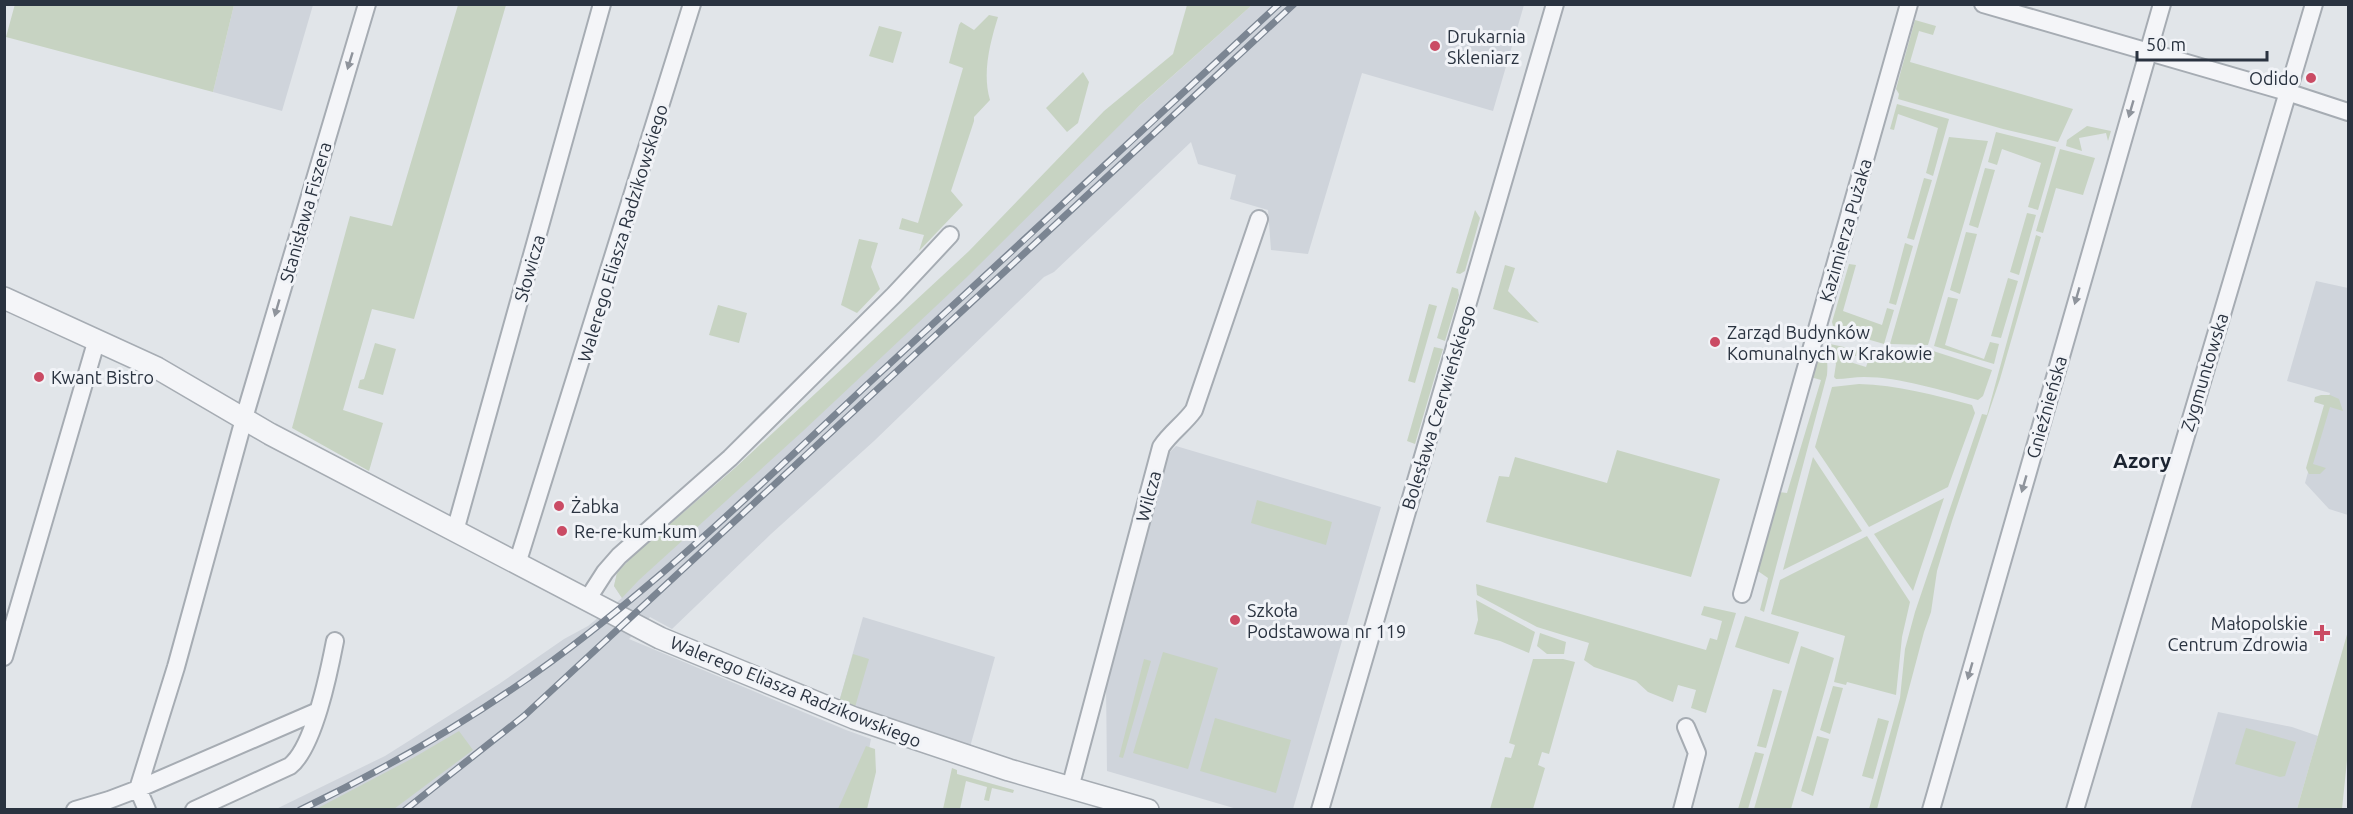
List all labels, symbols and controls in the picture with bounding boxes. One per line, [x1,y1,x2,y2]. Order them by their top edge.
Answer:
scale bar [2137,24,2268,62]
place label: Drukarnia Skleniarz [1447,26,1526,67]
text: 50 m [2146,34,2186,54]
marker: Drukarnia Skleniarz [1428,39,1442,53]
one-way arrow [345,52,354,70]
place label: Odido [2249,68,2299,88]
marker: Odido [2304,71,2318,85]
one-way arrow [2126,100,2135,118]
street label: Walerego Eliasza Radzikowskiego [573,102,671,364]
street label: Stanisława Fiszera [275,139,335,285]
street label: Kazimierza Pużaka [1815,156,1875,304]
street label: Słowicza [510,232,548,304]
one-way arrow [2072,287,2081,305]
one-way arrow [272,299,281,317]
street label: Bolesława Czerwieńskiego [1397,302,1479,512]
street label: Zygmuntowska [2176,310,2232,434]
place label: Zarząd Budynków Komunalnych w Krakowie [1727,322,1933,363]
marker: Zarząd Budynków Komunalnych w Krakowie [1708,335,1722,349]
street label: Gnieźnieńska [2022,353,2070,461]
place label: Kwant Bistro [51,367,154,387]
marker: Kwant Bistro [32,370,46,384]
district label: Azory [2113,448,2171,472]
street label: Wilcza [1132,468,1164,524]
one-way arrow [2019,475,2028,493]
place label: Żabka [571,496,619,516]
marker: Żabka [552,499,566,513]
place label: Re-re-kum-kum [574,521,697,541]
marker: Re-re-kum-kum [555,524,569,538]
place label: Szkoła Podstawowa nr 119 [1247,600,1406,641]
marker: Szkoła Podstawowa nr 119 [1228,613,1242,627]
place label: Małopolskie Centrum Zdrowia [2167,613,2308,654]
marker: Małopolskie Centrum Zdrowia [2313,624,2331,642]
street label: Walerego Eliasza Radzikowskiego [668,631,924,751]
one-way arrow [1965,662,1974,680]

